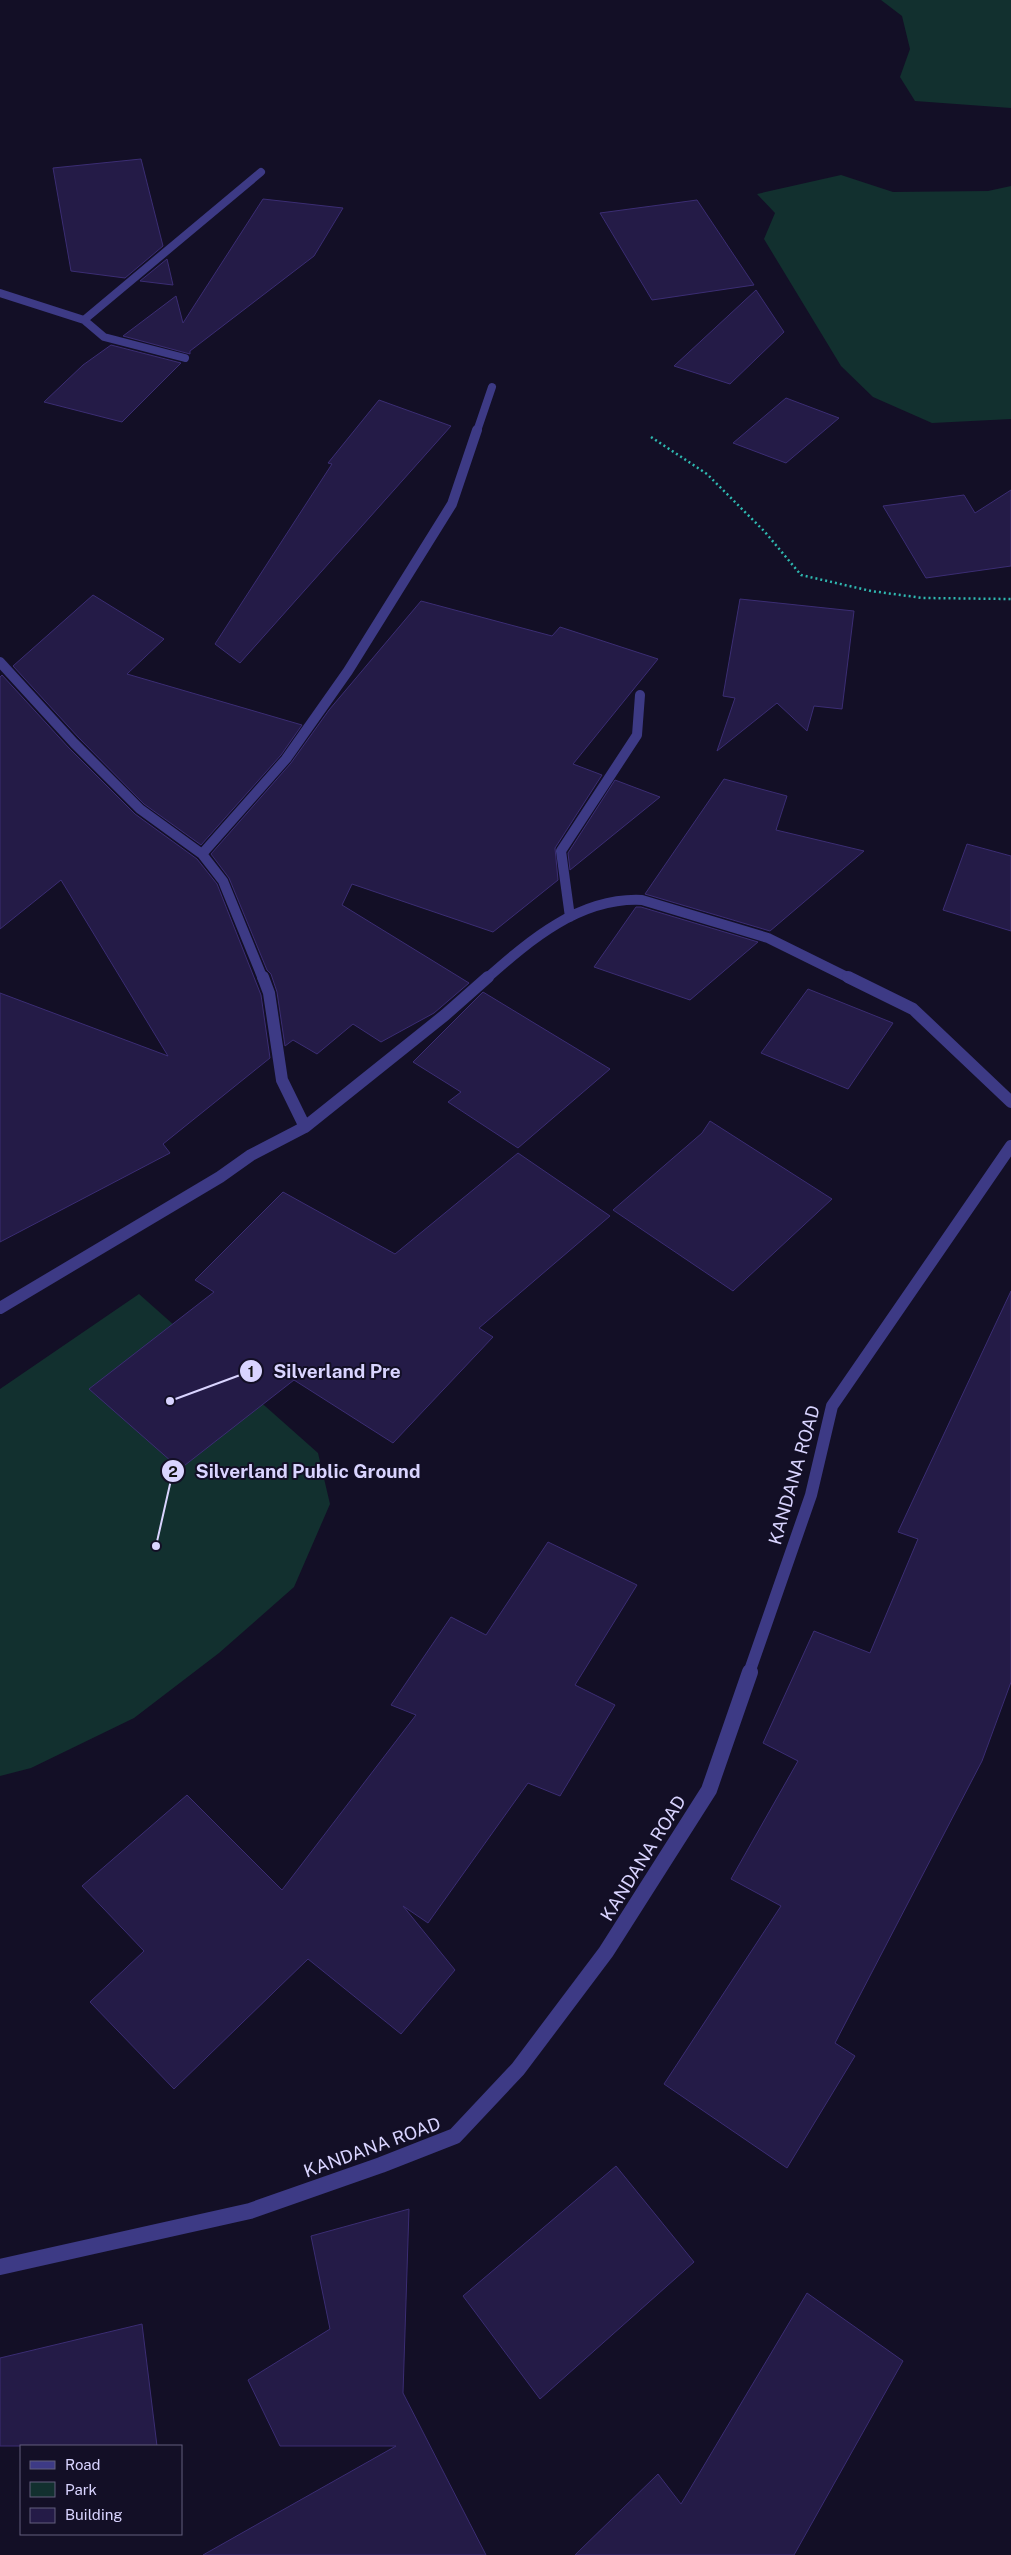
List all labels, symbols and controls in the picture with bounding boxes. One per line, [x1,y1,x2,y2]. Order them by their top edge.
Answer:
callout: Silverland Pre [238,1354,411,1388]
text: Silverland Pre [273,1360,401,1382]
text: 1 [248,1363,254,1380]
street label: KANDANA ROAD [764,1403,824,1547]
callout: Silverland Public Ground [161,1454,431,1488]
text: Silverland Public Ground [196,1460,420,1482]
text: 2 [168,1463,178,1480]
street label: KANDANA ROAD [596,1791,690,1925]
street label: KANDANA ROAD [301,2112,443,2182]
legend [20,2445,182,2535]
text: Road [65,2456,101,2473]
text: Park [65,2481,97,2498]
text: Building [65,2506,123,2523]

